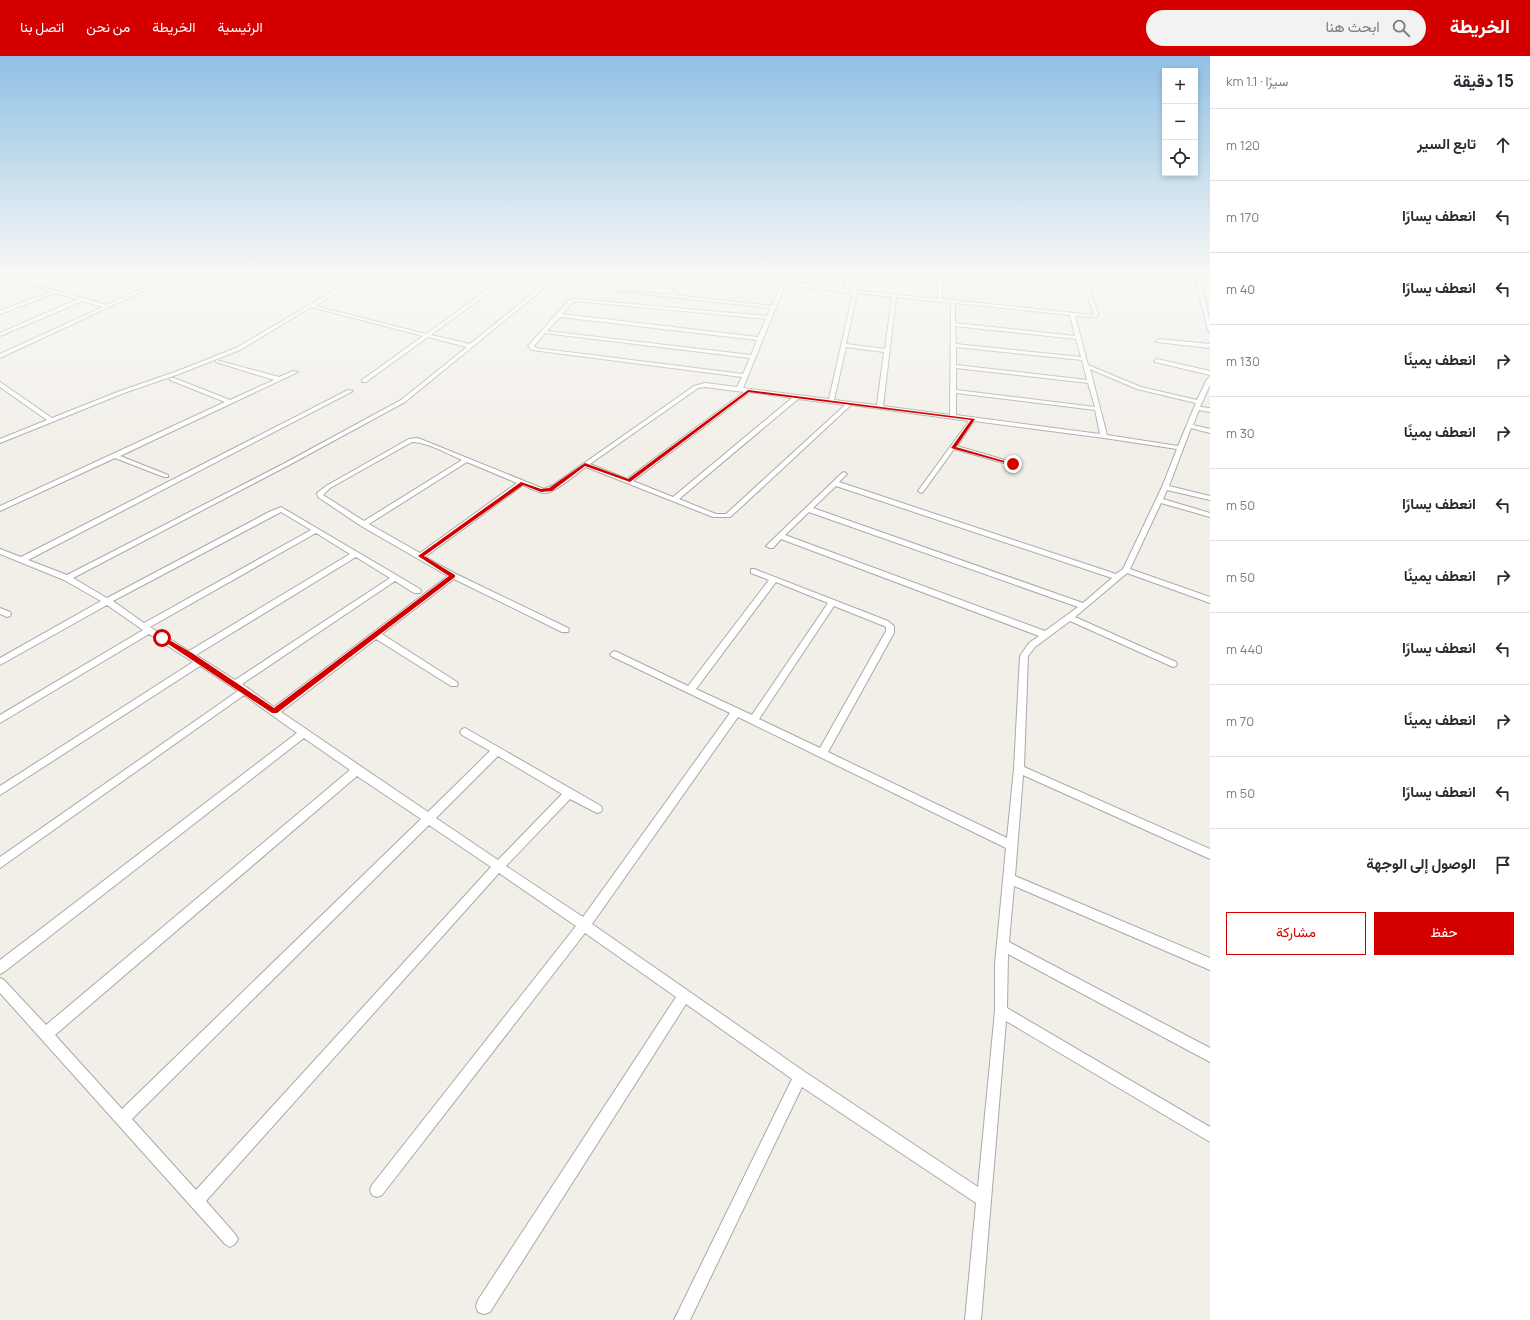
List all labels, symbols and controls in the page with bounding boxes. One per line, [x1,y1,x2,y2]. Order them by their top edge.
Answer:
search box [1146,10,1426,46]
text: الخريطة [1450,13,1510,39]
text: ابحث هنا [1325,16,1380,37]
text: اتصل بنا [20,17,64,36]
text: من نحن [86,17,130,36]
text: الخريطة [152,17,196,36]
text: الرئيسية [218,17,263,36]
icon: search [1390,17,1412,39]
map controls [1162,68,1198,176]
button: + [1162,68,1198,104]
text: 15 دقيقة [1453,69,1514,92]
text: سيرًا · 1.1 km [1226,72,1288,90]
button: − [1162,104,1198,140]
text: تابع السير [1417,133,1476,154]
icon: ahead [1492,134,1514,156]
text: 120 m [1226,136,1260,154]
button: locate [1162,140,1198,176]
text: انعطف يسارًا [1402,205,1476,226]
icon: left [1492,206,1514,228]
text: 170 m [1226,208,1259,226]
text: انعطف يسارًا [1402,277,1476,298]
icon: left [1492,278,1514,300]
text: 40 m [1226,280,1255,298]
text: انعطف يمينًا [1404,349,1476,370]
icon: right [1492,350,1514,372]
text: 130 m [1226,352,1260,370]
text: انعطف يمينًا [1404,421,1476,442]
icon: right [1492,422,1514,444]
text: 30 m [1226,424,1255,442]
route end [1004,455,1022,473]
text: انعطف يسارًا [1402,493,1476,514]
icon: left [1492,494,1514,516]
text: 50 m [1226,496,1255,514]
text: انعطف يمينًا [1404,565,1476,586]
icon: right [1492,566,1514,588]
text: 50 m [1226,568,1255,586]
route start [153,629,171,647]
text: انعطف يسارًا [1402,637,1476,658]
icon: left [1492,638,1514,660]
text: 440 m [1226,640,1263,658]
text: انعطف يمينًا [1404,709,1476,730]
icon: right [1492,710,1514,732]
text: 70 m [1226,712,1254,730]
text: انعطف يسارًا [1402,781,1476,802]
icon: left [1492,782,1514,804]
text: 50 m [1226,784,1255,802]
text: الوصول إلى الوجهة [1366,853,1476,874]
icon: arrive [1492,854,1514,876]
button: مشاركة [1226,912,1366,955]
button: حفظ [1374,912,1514,955]

